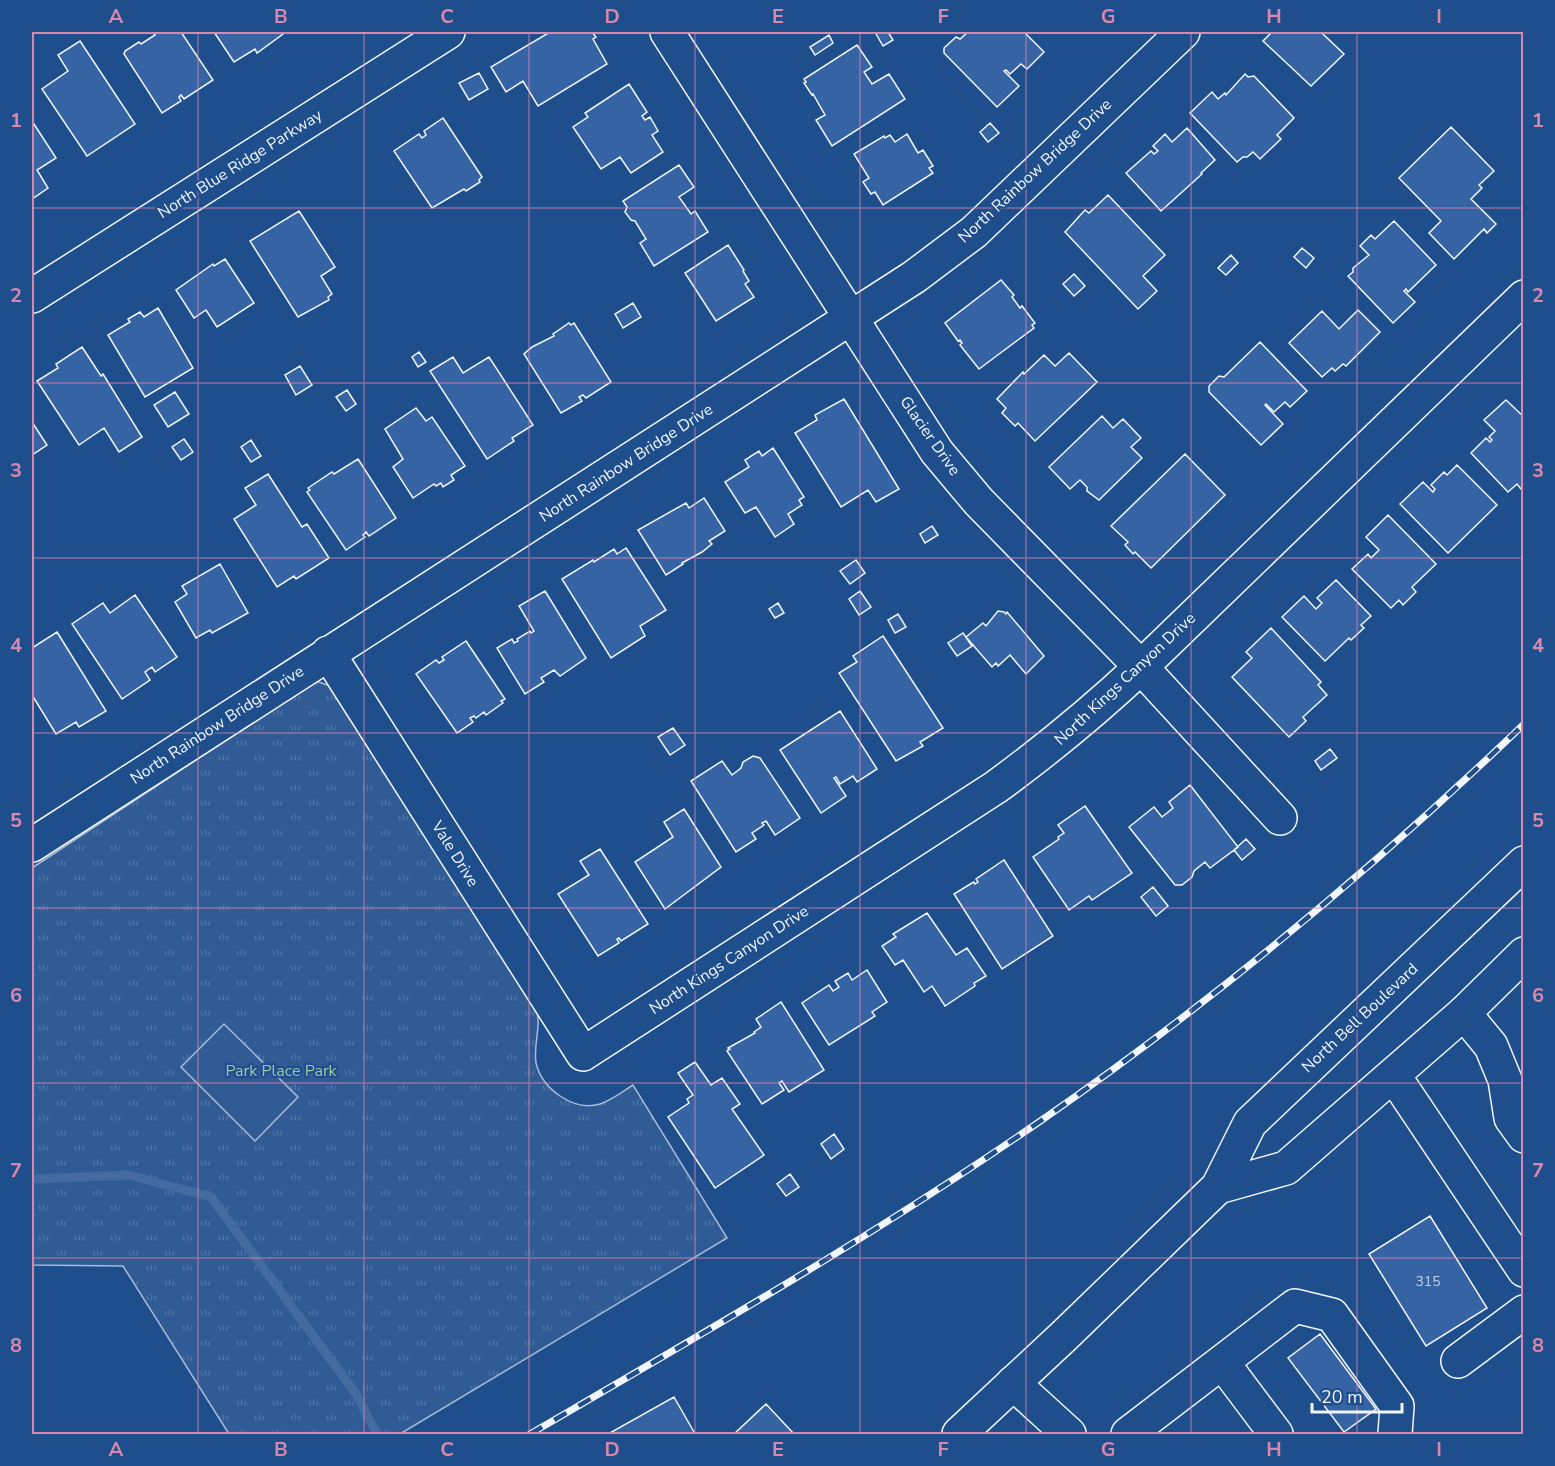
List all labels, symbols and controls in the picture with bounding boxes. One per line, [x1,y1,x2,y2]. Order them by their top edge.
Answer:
text: A [109,3,124,30]
text: B [274,3,288,30]
text: C [440,3,454,30]
text: D [604,3,620,30]
text: E [772,3,784,30]
text: F [937,3,949,30]
text: G [1101,3,1115,30]
text: H [1266,3,1282,30]
text: I [1436,3,1442,30]
street label: North Rainbow Bridge Drive [953,94,1117,248]
street label: North Blue Ridge Parkway [154,104,327,224]
text: 1 [10,107,22,134]
text: 1 [1532,107,1544,134]
text: 2 [10,282,22,309]
text: 2 [1532,282,1544,309]
street label: Glacier Drive [895,392,965,480]
street label: North Rainbow Bridge Drive [535,399,717,527]
text: 3 [10,457,22,484]
text: 3 [1532,457,1544,484]
street label: North Kings Canyon Drive [1050,608,1200,750]
text: 4 [10,632,22,659]
text: 4 [1532,632,1544,659]
street label: North Rainbow Bridge Drive [126,661,308,789]
text: 5 [10,807,22,834]
text: 5 [1532,807,1544,834]
street label: Vale Drive [426,816,484,891]
street label: North Kings Canyon Drive [645,900,813,1020]
street label: North Bell Boulevard [1297,958,1423,1078]
text: 6 [10,982,22,1009]
text: 6 [1532,982,1544,1009]
park label: Park Place Park [225,1060,338,1082]
text: 7 [10,1157,22,1184]
text: 7 [1532,1157,1544,1184]
house number: 315 [1415,1272,1441,1291]
text: 8 [10,1332,22,1359]
text: 8 [1532,1332,1544,1359]
scale bar [1312,1376,1402,1414]
text: 20 m [1321,1385,1363,1409]
text: A [109,1436,124,1463]
text: B [274,1436,288,1463]
text: C [440,1436,454,1463]
text: D [604,1436,620,1463]
text: E [772,1436,784,1463]
text: F [937,1436,949,1463]
text: G [1101,1436,1115,1463]
text: H [1266,1436,1282,1463]
text: I [1436,1436,1442,1463]

